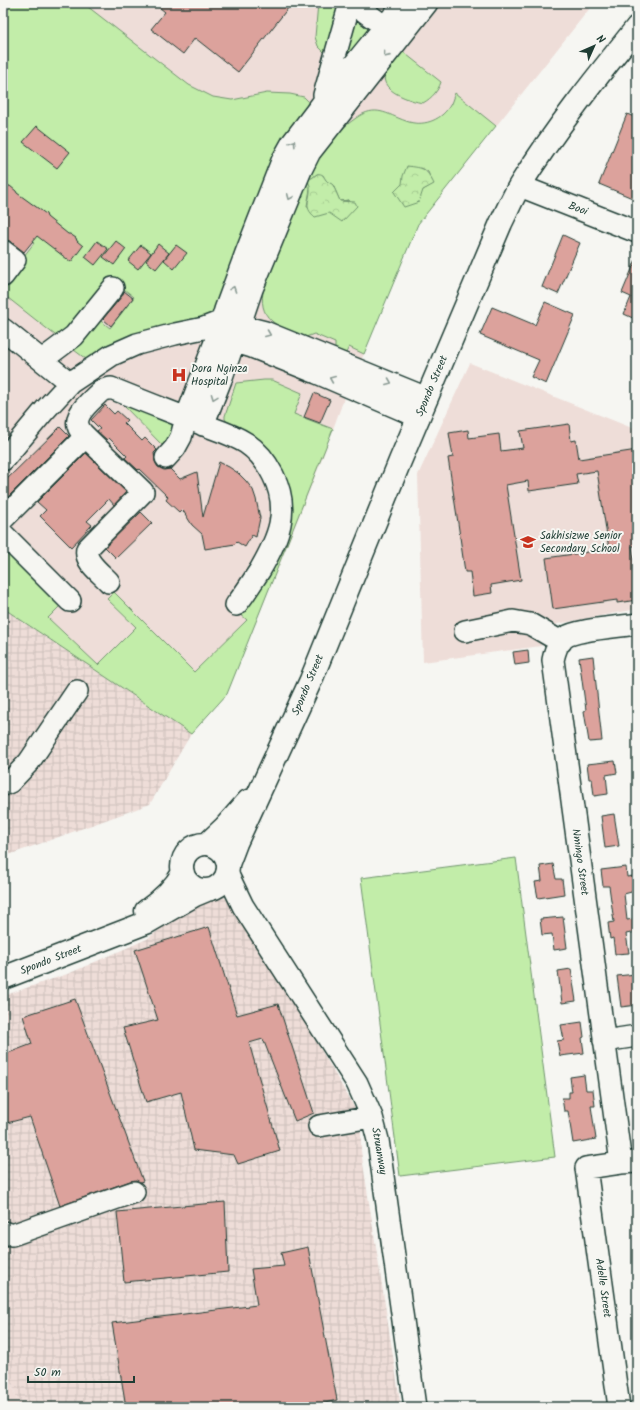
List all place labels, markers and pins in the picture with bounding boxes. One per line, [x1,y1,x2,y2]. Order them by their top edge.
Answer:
place label: Dora Nginza Hospital [191,360,247,391]
hospital icon: Dora Nginza Hospital [170,366,188,384]
place label: Sakhisizwe Senior Secondary School [540,527,623,558]
school or university icon: Sakhisizwe Senior Secondary School [519,533,537,551]

